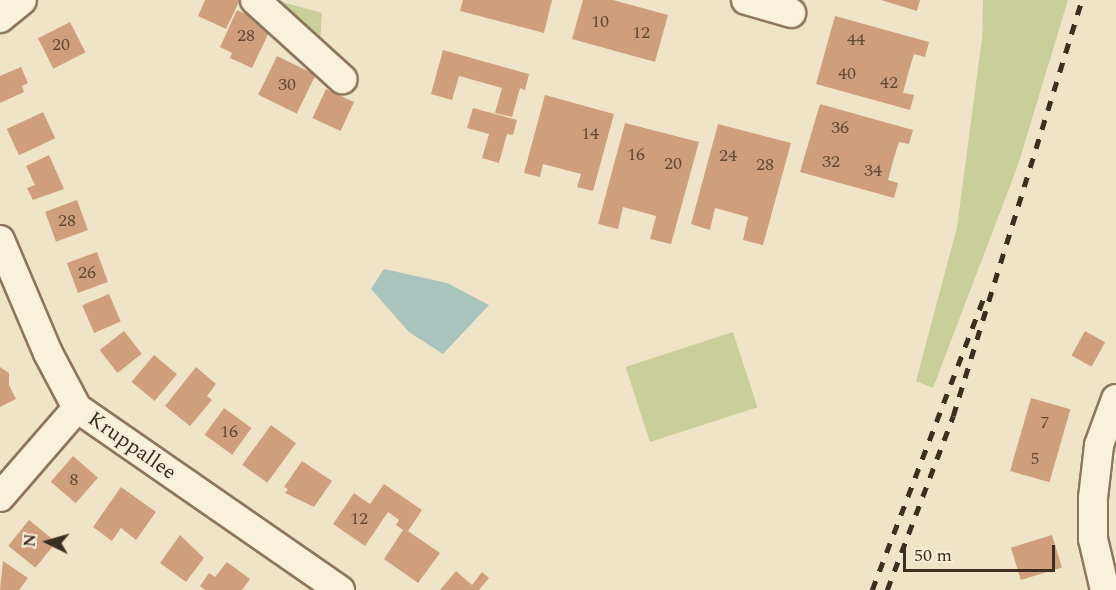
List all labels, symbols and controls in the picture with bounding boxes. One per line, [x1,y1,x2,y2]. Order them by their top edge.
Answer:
house number: 10 [591,11,609,33]
house number: 12 [632,22,650,44]
house number: 28 [237,25,255,47]
house number: 44 [847,29,865,51]
house number: 20 [52,34,70,56]
house number: 40 [838,63,856,85]
house number: 42 [880,72,898,94]
house number: 30 [278,74,296,96]
house number: 36 [831,117,849,139]
house number: 14 [581,123,599,145]
house number: 16 [627,144,645,166]
house number: 24 [719,145,737,167]
house number: 32 [822,151,840,173]
house number: 20 [664,153,682,175]
house number: 28 [756,154,774,176]
house number: 34 [864,160,882,182]
house number: 28 [58,210,76,232]
house number: 26 [78,262,96,284]
street label: Kruppallee [83,406,181,486]
house number: 7 [1041,412,1049,434]
house number: 16 [220,421,238,443]
house number: 5 [1031,448,1039,470]
house number: 8 [70,469,78,491]
house number: 12 [350,508,368,530]
north arrow [18,512,78,572]
text: N [18,533,43,548]
scale bar [906,533,1058,571]
text: 50 m [914,542,952,569]

